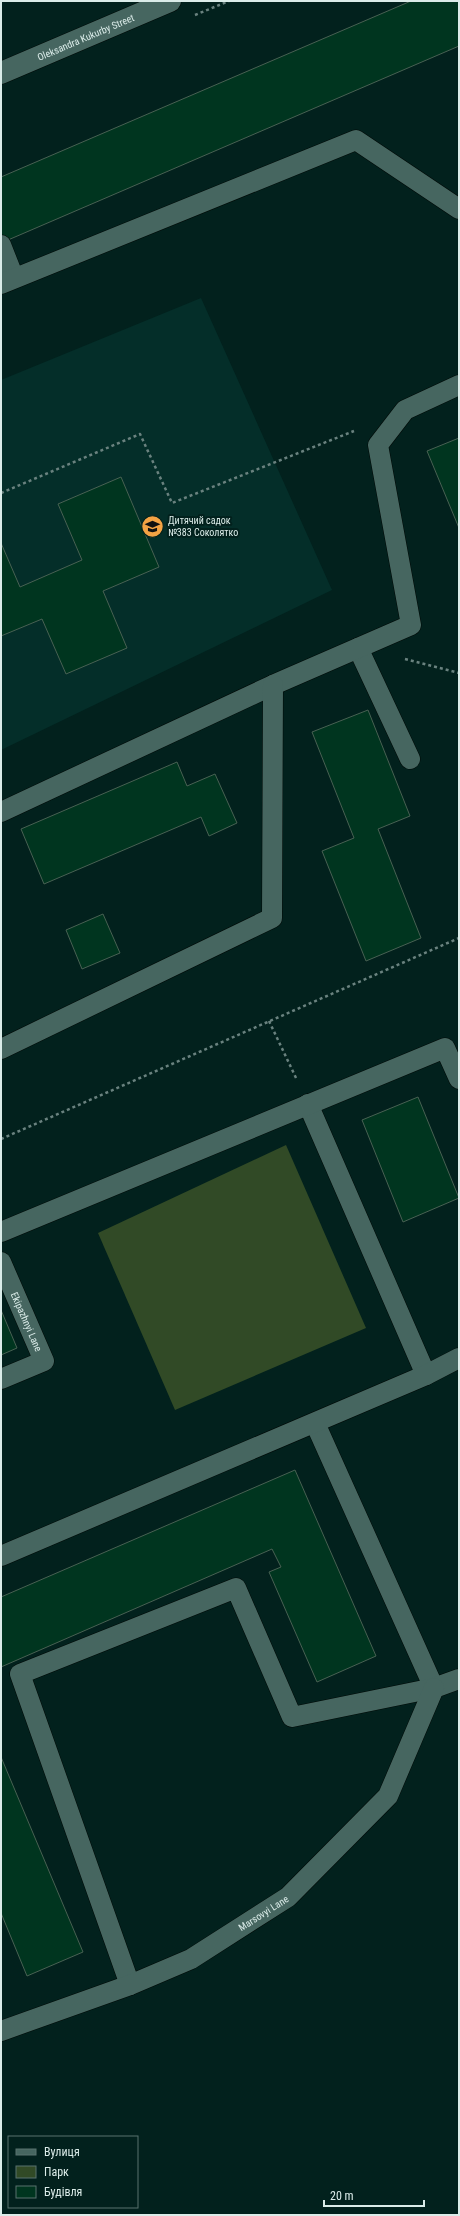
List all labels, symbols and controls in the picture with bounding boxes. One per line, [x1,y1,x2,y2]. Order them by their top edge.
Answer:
street label: Oleksandra Kukurby Street [36,11,136,62]
school or university icon: Дитячий садок №383 Соколятко [139,513,165,539]
place label: Дитячий садок №383 Соколятко [168,515,238,538]
street label: Ekipazhnyi Lane [9,1290,45,1353]
street label: Marsovyi Lane [236,1893,291,1933]
legend [8,2136,138,2208]
text: Вулиця [44,2145,80,2159]
text: Парк [44,2165,69,2179]
scale bar [324,2182,424,2208]
text: Будівля [44,2185,82,2199]
text: 20 m [330,2189,354,2203]

